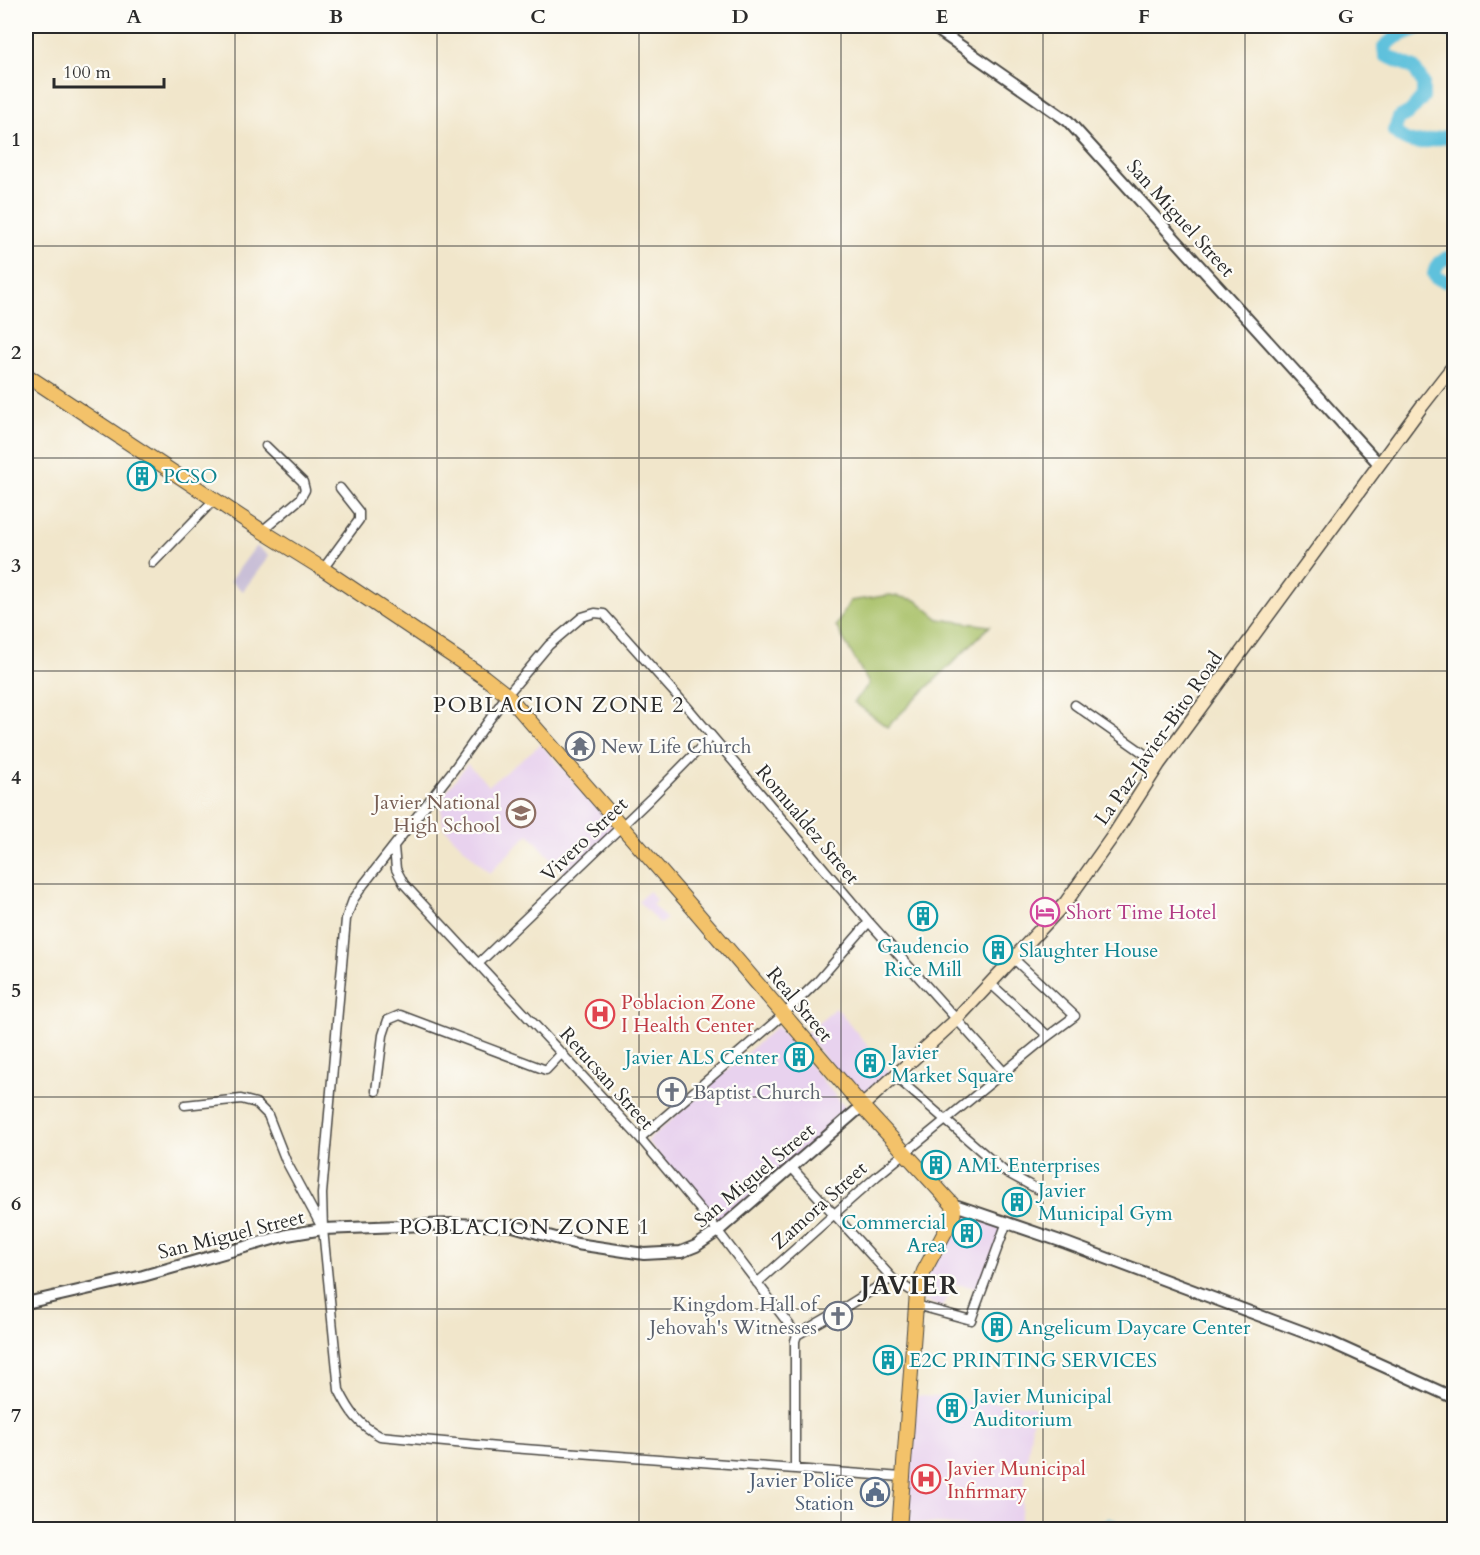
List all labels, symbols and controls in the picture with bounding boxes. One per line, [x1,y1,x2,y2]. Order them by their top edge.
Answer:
text: A [126,3,142,30]
text: B [329,3,343,30]
text: C [530,3,546,30]
text: D [731,3,749,30]
text: E [936,3,948,30]
text: F [1138,3,1150,30]
text: G [1338,3,1354,30]
scale bar [54,51,164,89]
text: 100 m [63,60,111,85]
text: 1 [11,126,21,153]
street label: San Miguel Street [1121,154,1241,283]
text: 2 [11,339,21,366]
building icon: PCSO [126,460,158,492]
place label: PCSO [163,463,217,490]
text: 3 [11,552,21,579]
street label: La Paz-Javier-Bito Road [1088,646,1229,831]
district label: POBLACION ZONE 2 [433,690,685,720]
temple icon: New Life Church [564,730,596,762]
place label: New Life Church [601,733,751,760]
street label: Romualdez Street [750,759,866,890]
text: 4 [11,764,21,791]
place label: Javier National High School [371,789,500,839]
street label: Vivero Street [535,791,634,888]
school or university icon: Javier National High School [505,797,537,829]
hotel icon: Short Time Hotel [1029,896,1061,928]
place label: Short Time Hotel [1066,899,1216,926]
building icon: Gaudencio Rice Mill [907,900,939,932]
place label: Gaudencio Rice Mill [877,933,969,983]
building icon: Slaughter House [982,934,1014,966]
place label: Slaughter House [1019,937,1158,964]
street label: Real Street [760,961,839,1048]
text: 5 [11,977,21,1004]
place label: Poblacion Zone I Health Center [621,989,756,1039]
hospital icon: Poblacion Zone I Health Center [584,998,616,1030]
street label: Retucsan Street [553,1021,660,1136]
place label: Javier Market Square [888,1039,1014,1089]
building icon: Javier ALS Center [783,1041,815,1073]
place label: Javier ALS Center [622,1044,779,1071]
building icon: Javier Market Square [854,1047,886,1079]
church icon: Baptist Church [656,1076,688,1108]
place label: Baptist Church [693,1079,821,1106]
street label: San Miguel Street [688,1116,821,1234]
building icon: AML Enterprises [920,1149,952,1181]
place label: AML Enterprises [957,1152,1100,1179]
street label: Zamora Street [766,1155,873,1256]
place label: Javier Municipal Gym [1035,1177,1173,1227]
building icon: Javier Municipal Gym [1001,1186,1033,1218]
text: 6 [11,1190,21,1217]
street label: San Miguel Street [155,1203,308,1266]
place label: Commercial Area [841,1209,946,1259]
district label: POBLACION ZONE 1 [399,1212,651,1242]
building icon: Commercial Area [951,1217,983,1249]
district label: JAVIER [856,1268,960,1303]
place label: Kingdom Hall of Jehovah's Witnesses [646,1291,820,1341]
church icon: Kingdom Hall of Jehovah's Witnesses [822,1300,854,1332]
building icon: Angelicum Daycare Center [981,1311,1013,1343]
place label: Angelicum Daycare Center [1018,1314,1251,1341]
building icon: E2C PRINTING SERVICES [872,1344,904,1376]
place label: E2C PRINTING SERVICES [909,1347,1157,1374]
place label: Javier Municipal Auditorium [970,1383,1112,1433]
building icon: Javier Municipal Auditorium [936,1392,968,1424]
text: 7 [11,1402,21,1429]
place label: Javier Municipal Infirmary [944,1455,1086,1505]
hospital icon: Javier Municipal Infirmary [910,1463,942,1495]
place label: Javier Police Station [747,1467,855,1517]
public building icon: Javier Police Station [859,1476,891,1508]

